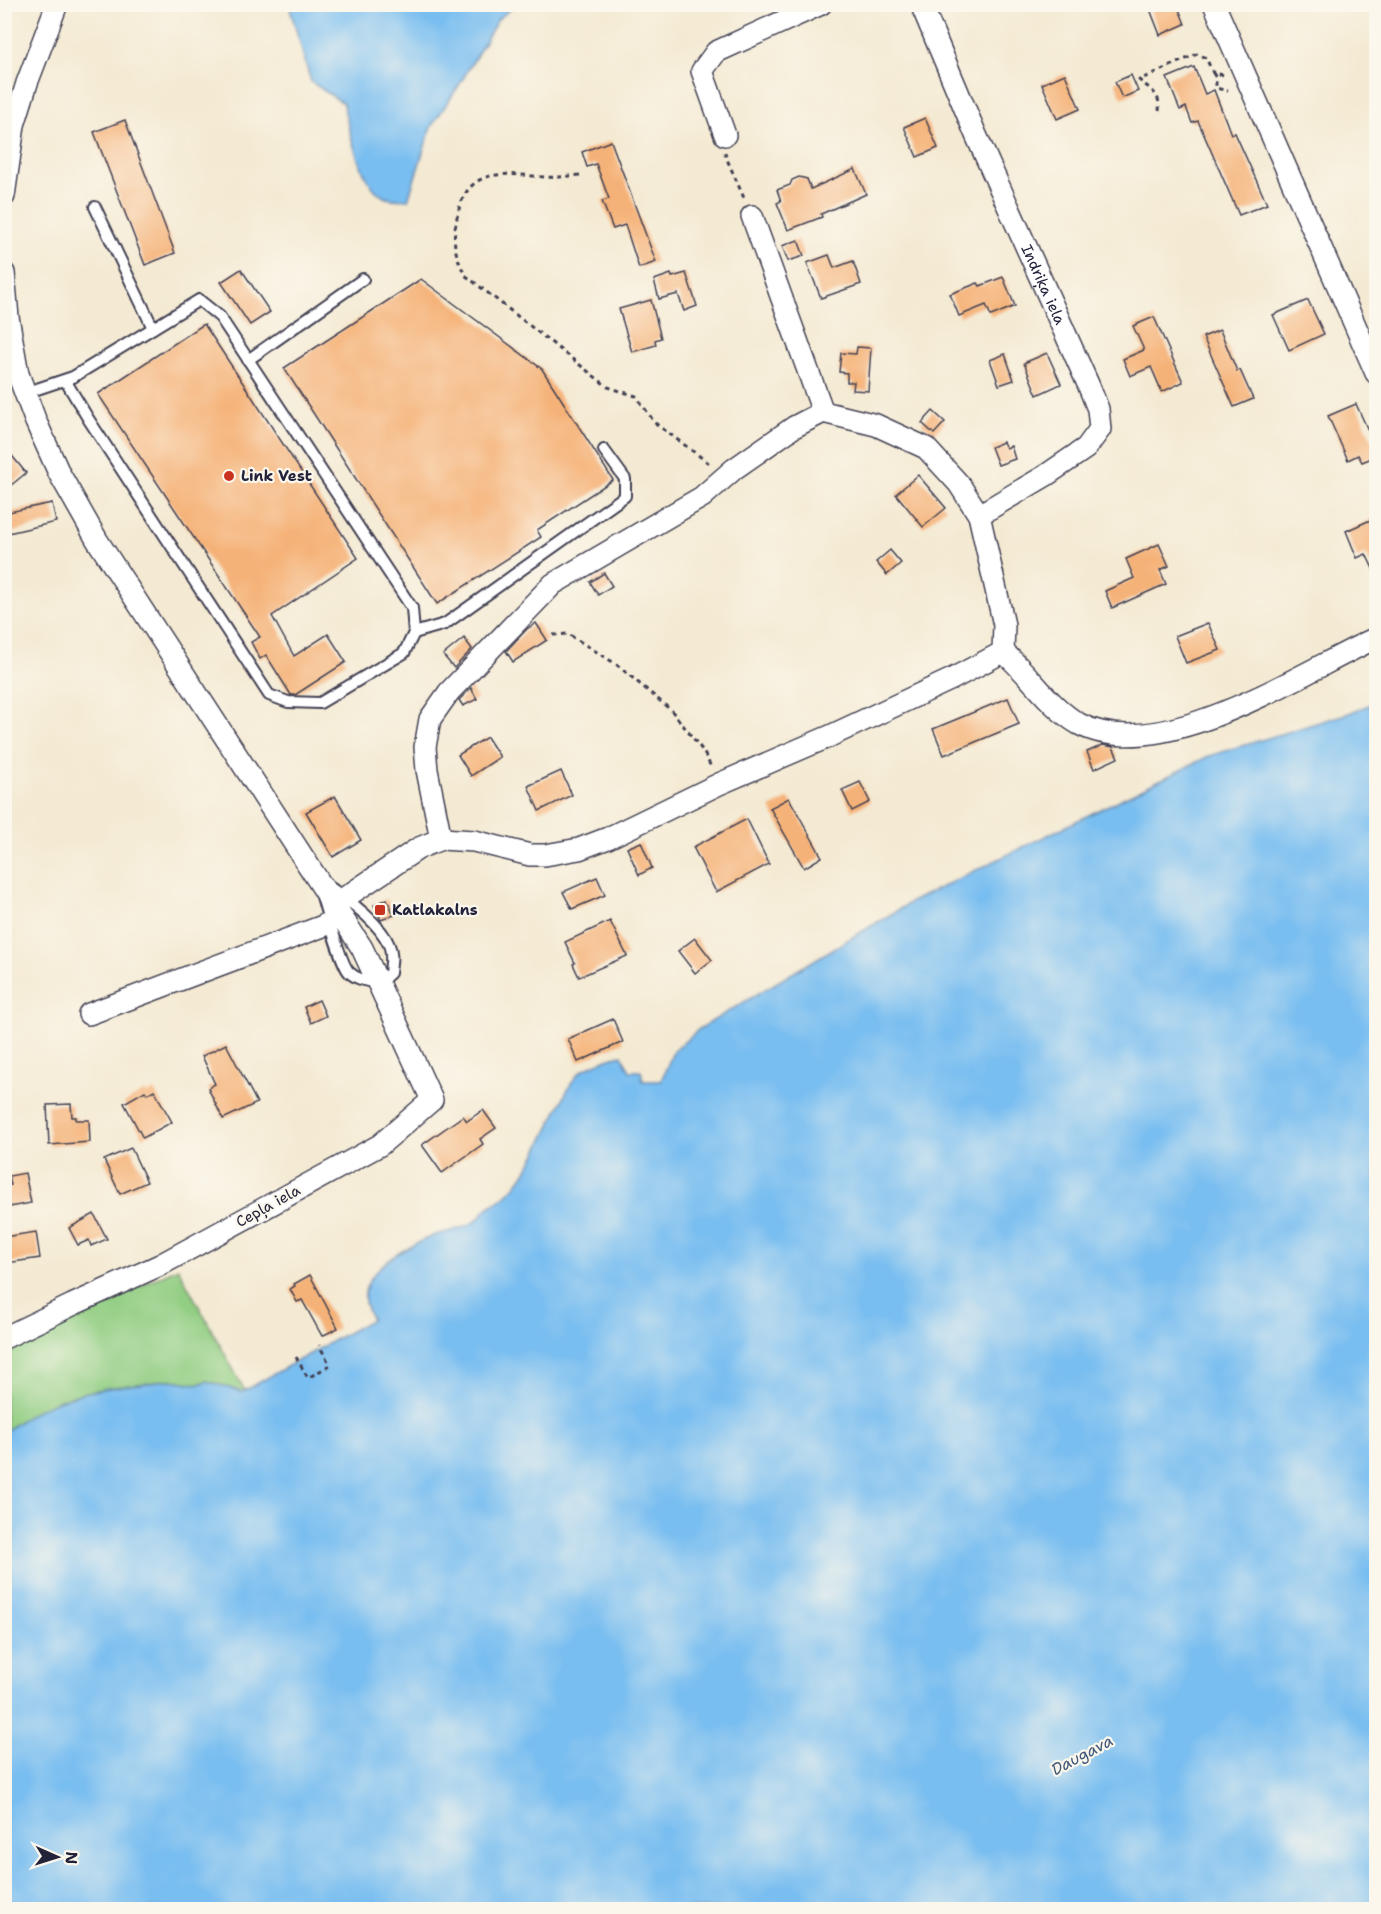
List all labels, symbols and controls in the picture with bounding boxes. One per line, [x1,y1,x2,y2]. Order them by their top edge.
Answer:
street label: Indriķa iela [1017,241,1070,328]
place label: Link Vest [241,466,312,486]
marker: Link Vest [222,469,236,483]
place label: Katlakalns [392,900,478,920]
marker: Katlakalns [373,903,387,917]
street label: Cepļa iela [232,1180,305,1233]
water label: Daugava [1047,1730,1117,1780]
north arrow [27,1827,87,1887]
text: N [61,1851,82,1865]

